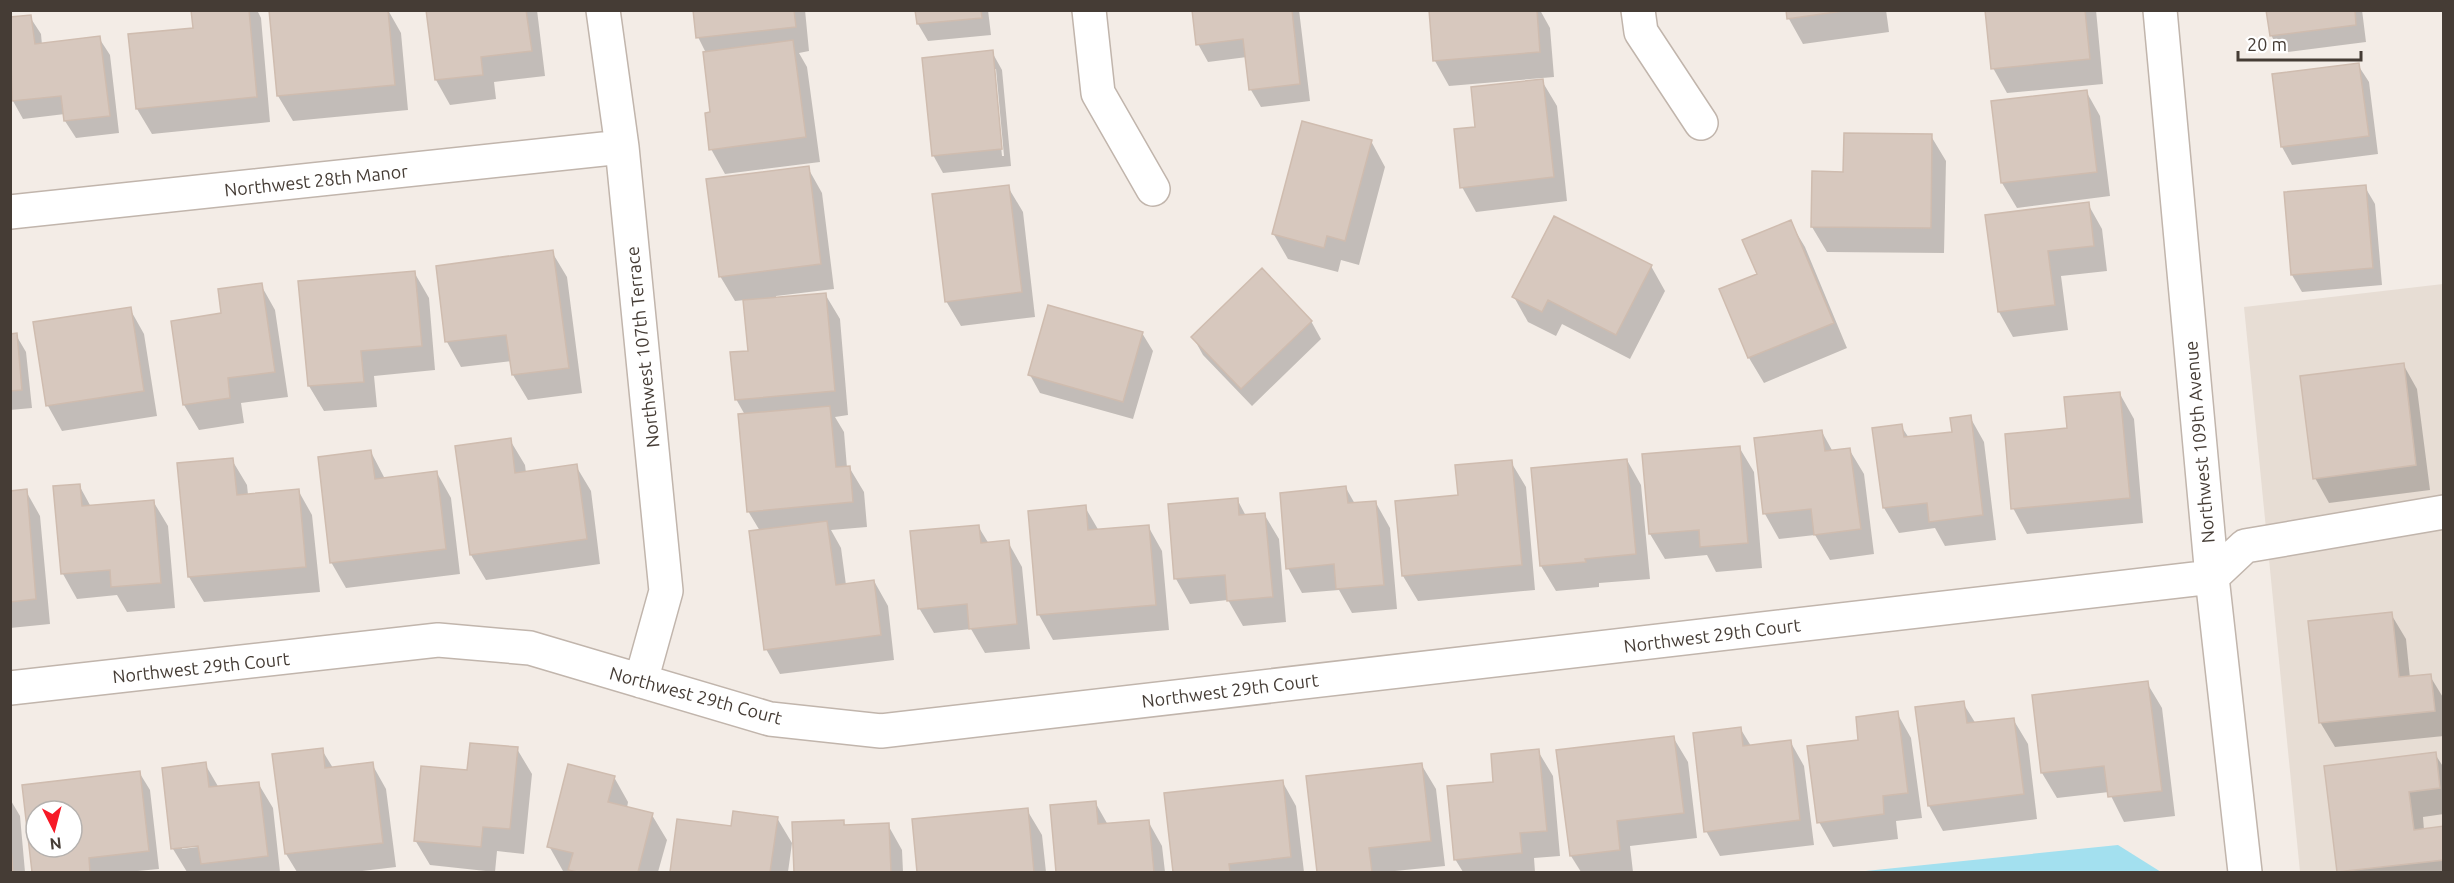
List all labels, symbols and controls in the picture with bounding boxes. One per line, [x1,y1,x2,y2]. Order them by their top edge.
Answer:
scale bar [2238,24,2361,62]
text: 20 m [2247,34,2287,54]
street label: Northwest 28th Manor [223,160,409,200]
street label: Northwest 107th Terrace [621,245,663,449]
street label: Northwest 109th Avenue [2180,340,2218,544]
street label: Northwest 29th Court [1622,614,1802,656]
street label: Northwest 29th Court [111,648,291,686]
street label: Northwest 29th Court [607,662,785,728]
street label: Northwest 29th Court [1140,669,1320,711]
north arrow [24,799,84,859]
text: N [49,834,62,853]

